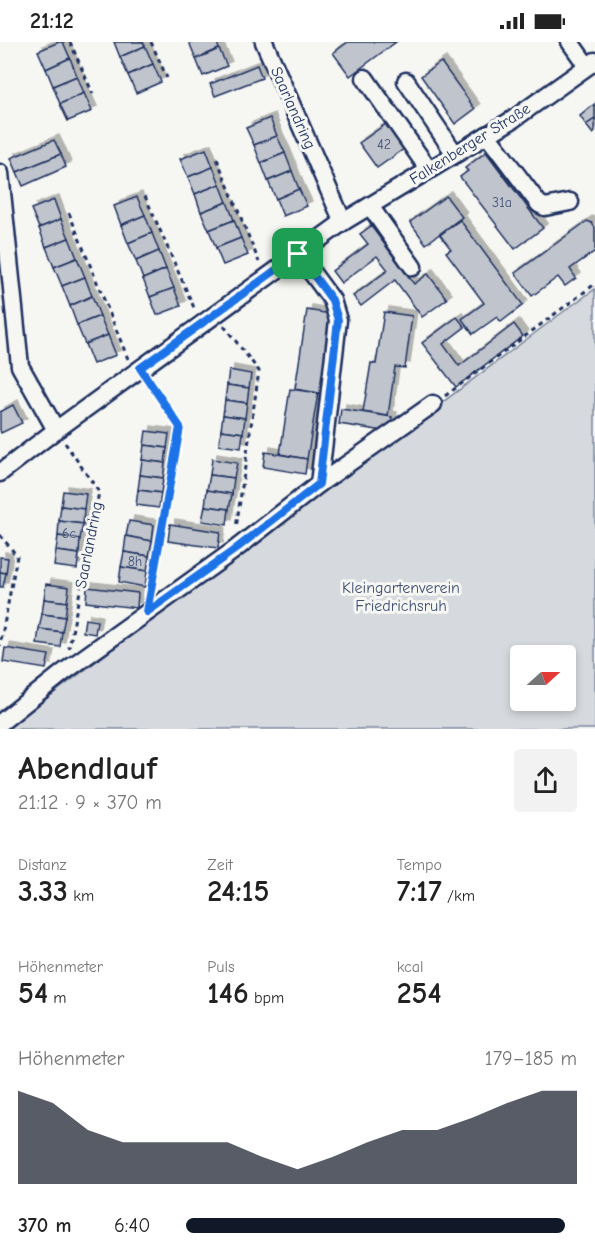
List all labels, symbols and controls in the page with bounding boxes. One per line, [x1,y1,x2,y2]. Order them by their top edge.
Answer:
text: 21:12 [30,8,74,34]
street label: Saarlandring [267,64,319,152]
street label: Falkenberger Straße [406,100,534,188]
house number: 42 [377,136,391,153]
house number: 31a [492,194,512,211]
pin [272,228,323,279]
icon: arrive [281,237,314,270]
street label: Saarlandring [72,500,106,590]
house number: 6c [62,525,76,542]
house number: 8h [128,553,142,570]
park label: Kleingartenverein Friedrichsruh [342,579,460,615]
north arrow [510,645,576,711]
map controls [510,645,576,711]
text: Abendlauf [18,749,157,787]
button: share [514,749,577,812]
text: 21:12 · 9 × 370 m [18,791,162,814]
text: Distanz [18,856,67,874]
text: Zeit [207,856,233,874]
text: Tempo [397,856,442,874]
text: 3.33 [18,874,68,909]
text: 24:15 [207,874,269,909]
text: 7:17 [397,874,442,909]
text: km [68,887,94,905]
text: /km [442,887,475,905]
text: Höhenmeter [18,958,103,976]
text: Puls [207,958,235,976]
text: kcal [397,958,424,976]
text: 54 [18,976,48,1011]
text: 146 [207,976,249,1011]
text: 254 [397,976,442,1011]
text: m [48,989,67,1007]
text: bpm [249,989,284,1007]
text: Höhenmeter [18,1047,125,1070]
text: 179–185 m [485,1047,577,1070]
text: 370 m [18,1214,71,1237]
text: 6:40 [114,1214,150,1237]

